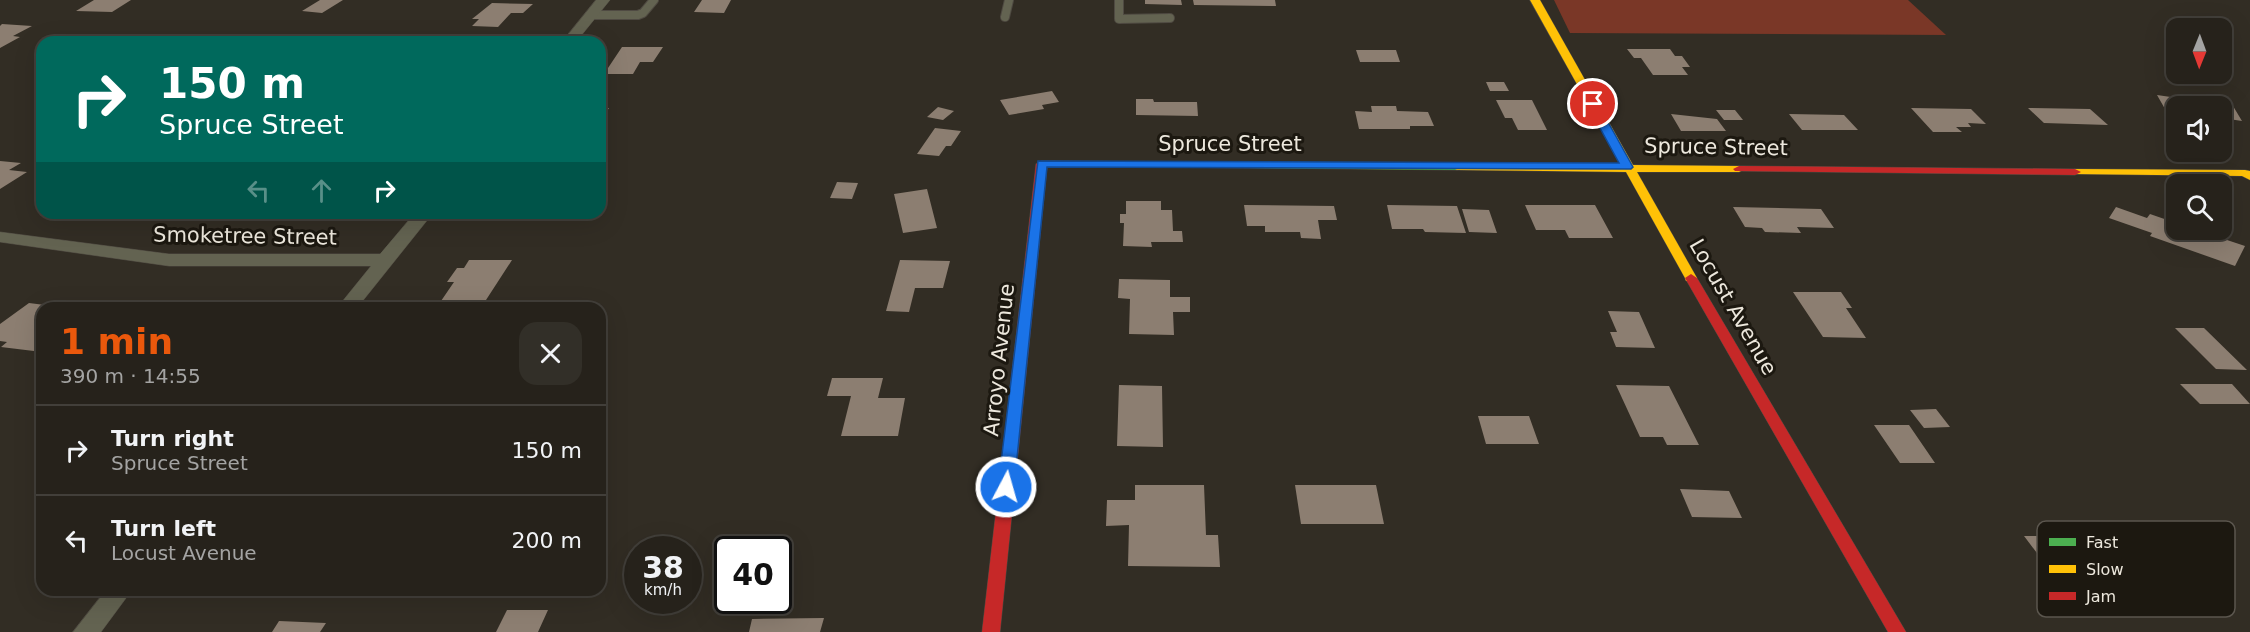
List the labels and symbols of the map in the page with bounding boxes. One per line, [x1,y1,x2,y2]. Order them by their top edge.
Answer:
north arrow [2166,18,2232,84]
pin [1567,78,1618,129]
street label: Spruce Street [1158,132,1302,156]
street label: Spruce Street [1644,134,1788,160]
street label: Smoketree Street [153,222,337,250]
street label: Locust Avenue [1684,235,1782,379]
street label: Arroyo Avenue [979,282,1019,438]
position arrow [974,455,1038,519]
legend [2037,521,2235,617]
text: Fast [2086,533,2118,552]
speed limit sign: 40 [714,536,792,614]
text: Slow [2086,560,2123,579]
text: Jam [2085,587,2116,606]

